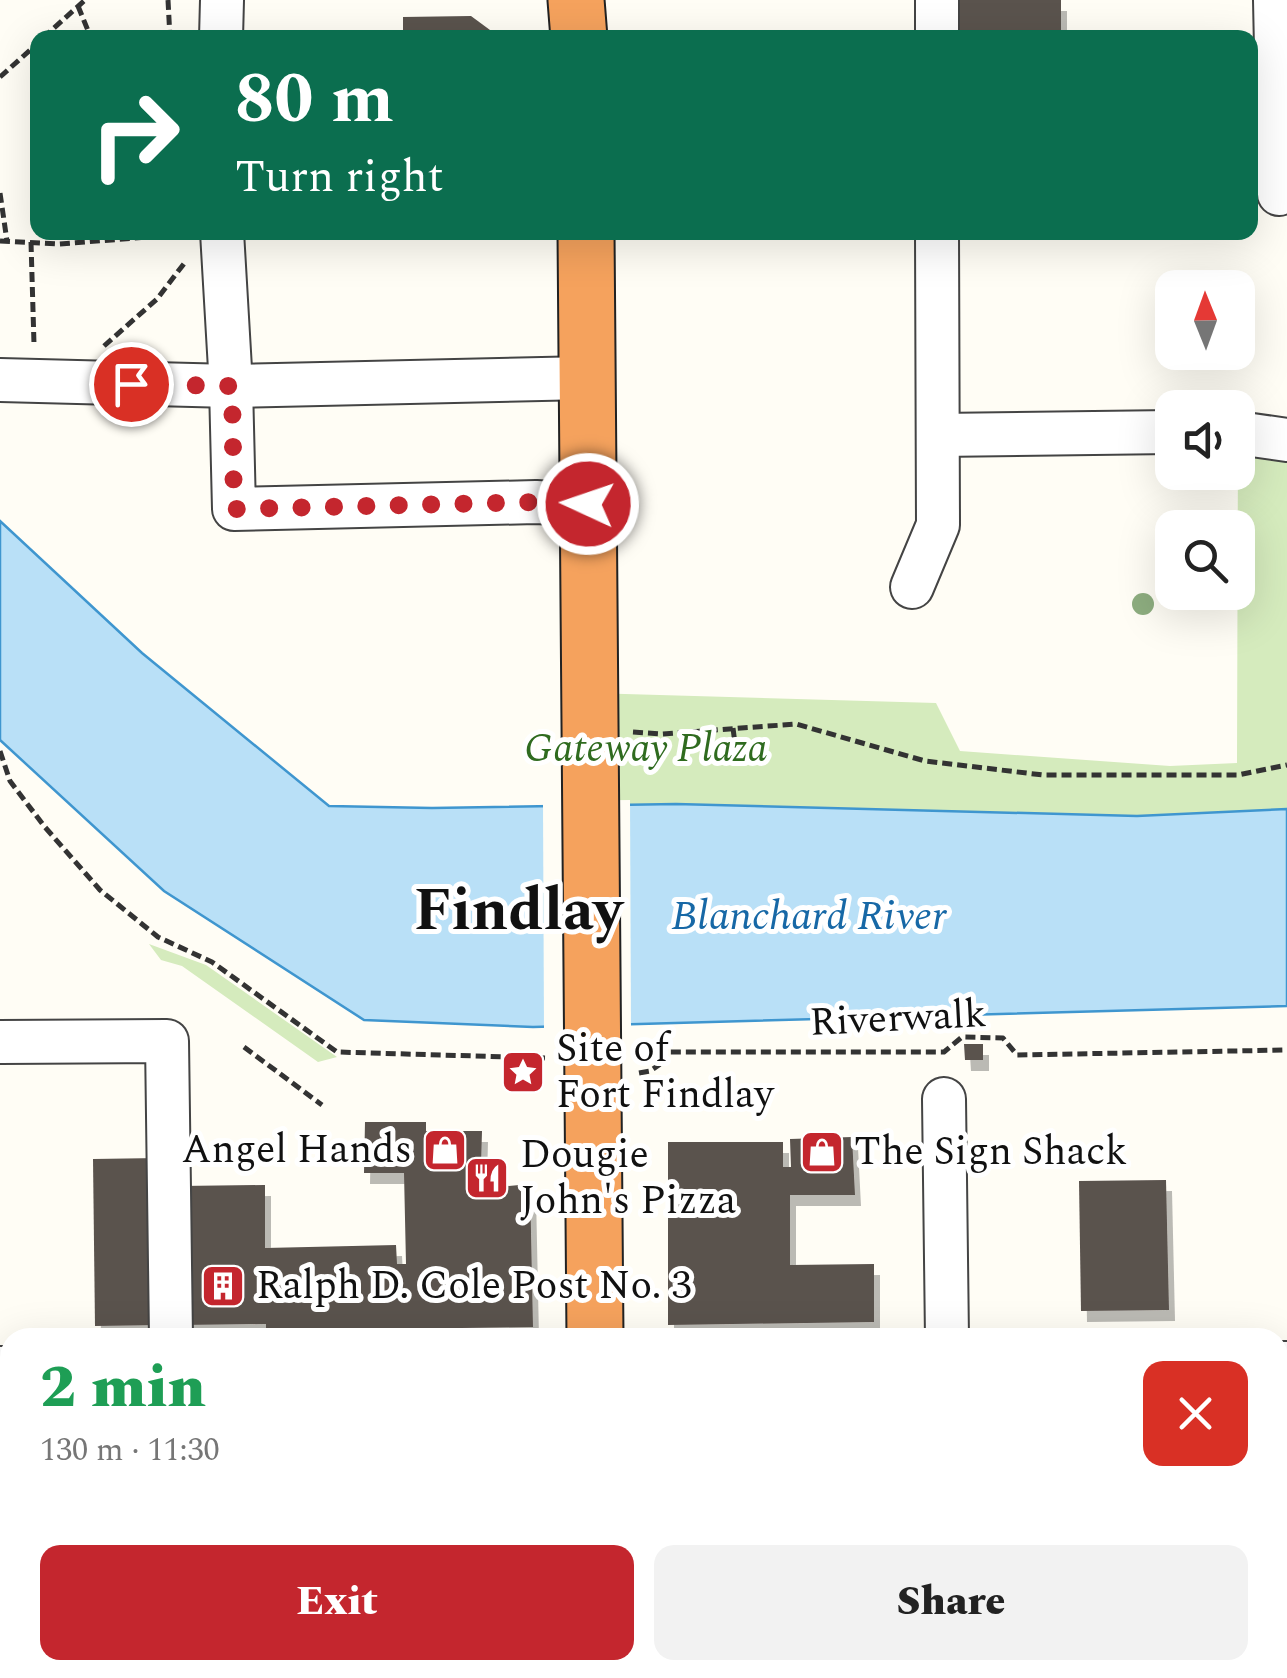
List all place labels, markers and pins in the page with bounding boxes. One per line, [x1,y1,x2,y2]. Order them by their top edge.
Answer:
pin [89,342,174,427]
place label: Site of Fort Findlay [556,1019,775,1126]
place icon: Site of Fort Findlay [500,1049,546,1095]
place label: Angel Hands [181,1120,412,1181]
place label: The Sign Shack [854,1122,1127,1183]
place label: Dougie John's Pizza [520,1125,737,1232]
shop icon: Angel Hands [422,1127,468,1173]
shop icon: The Sign Shack [799,1129,845,1175]
restaurant icon: Dougie John's Pizza [464,1155,510,1201]
place label: Ralph D. Cole Post No. 3 [256,1256,692,1317]
building icon: Ralph D. Cole Post No. 3 [200,1263,246,1309]

